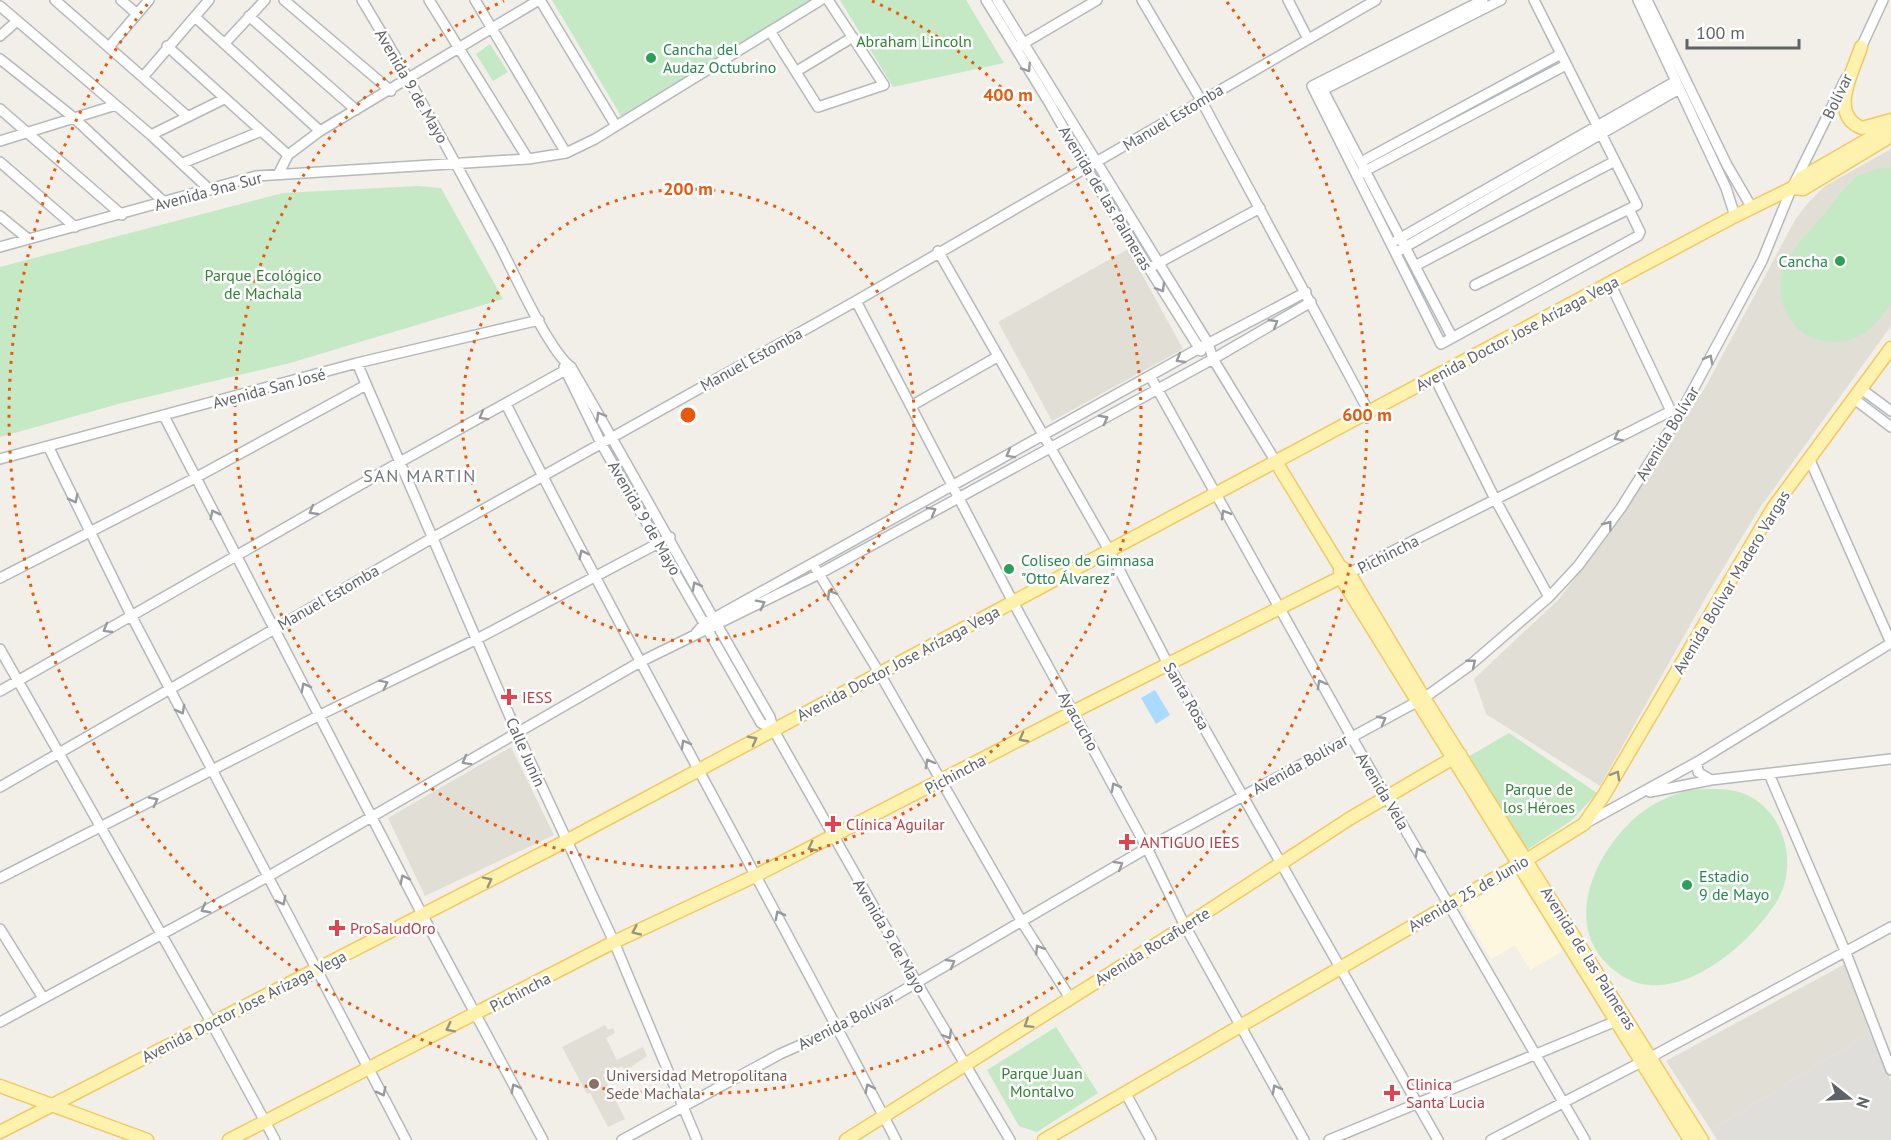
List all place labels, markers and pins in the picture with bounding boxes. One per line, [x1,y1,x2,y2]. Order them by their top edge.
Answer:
place label: Cancha del Audaz Octubrino [663,39,776,77]
marker: Cancha del Audaz Octubrino [644,51,658,65]
place label: Cancha [1779,251,1828,271]
marker: Cancha [1833,254,1847,268]
centre of rings [678,405,698,425]
place label: Coliseo de Gimnasa "Otto Álvarez" [1021,550,1154,588]
marker: Coliseo de Gimnasa "Otto Álvarez" [1002,562,1016,576]
place label: IESS [522,687,552,707]
marker: IESS [500,688,518,706]
place label: Clínica Aguilar [846,814,945,834]
marker: Clínica Aguilar [824,815,842,833]
place label: ANTIGUO IEES [1140,832,1239,852]
marker: ANTIGUO IEES [1118,833,1136,851]
place label: Estadio 9 de Mayo [1699,866,1769,904]
marker: Estadio 9 de Mayo [1680,878,1694,892]
place label: ProSaludOro [350,918,436,938]
marker: ProSaludOro [328,919,346,937]
place label: Universidad Metropolitana Sede Machala [606,1065,788,1103]
place label: Clinica Santa Lucia [1406,1074,1485,1112]
marker: Universidad Metropolitana Sede Machala [587,1077,601,1091]
marker: Clinica Santa Lucia [1383,1084,1401,1102]

